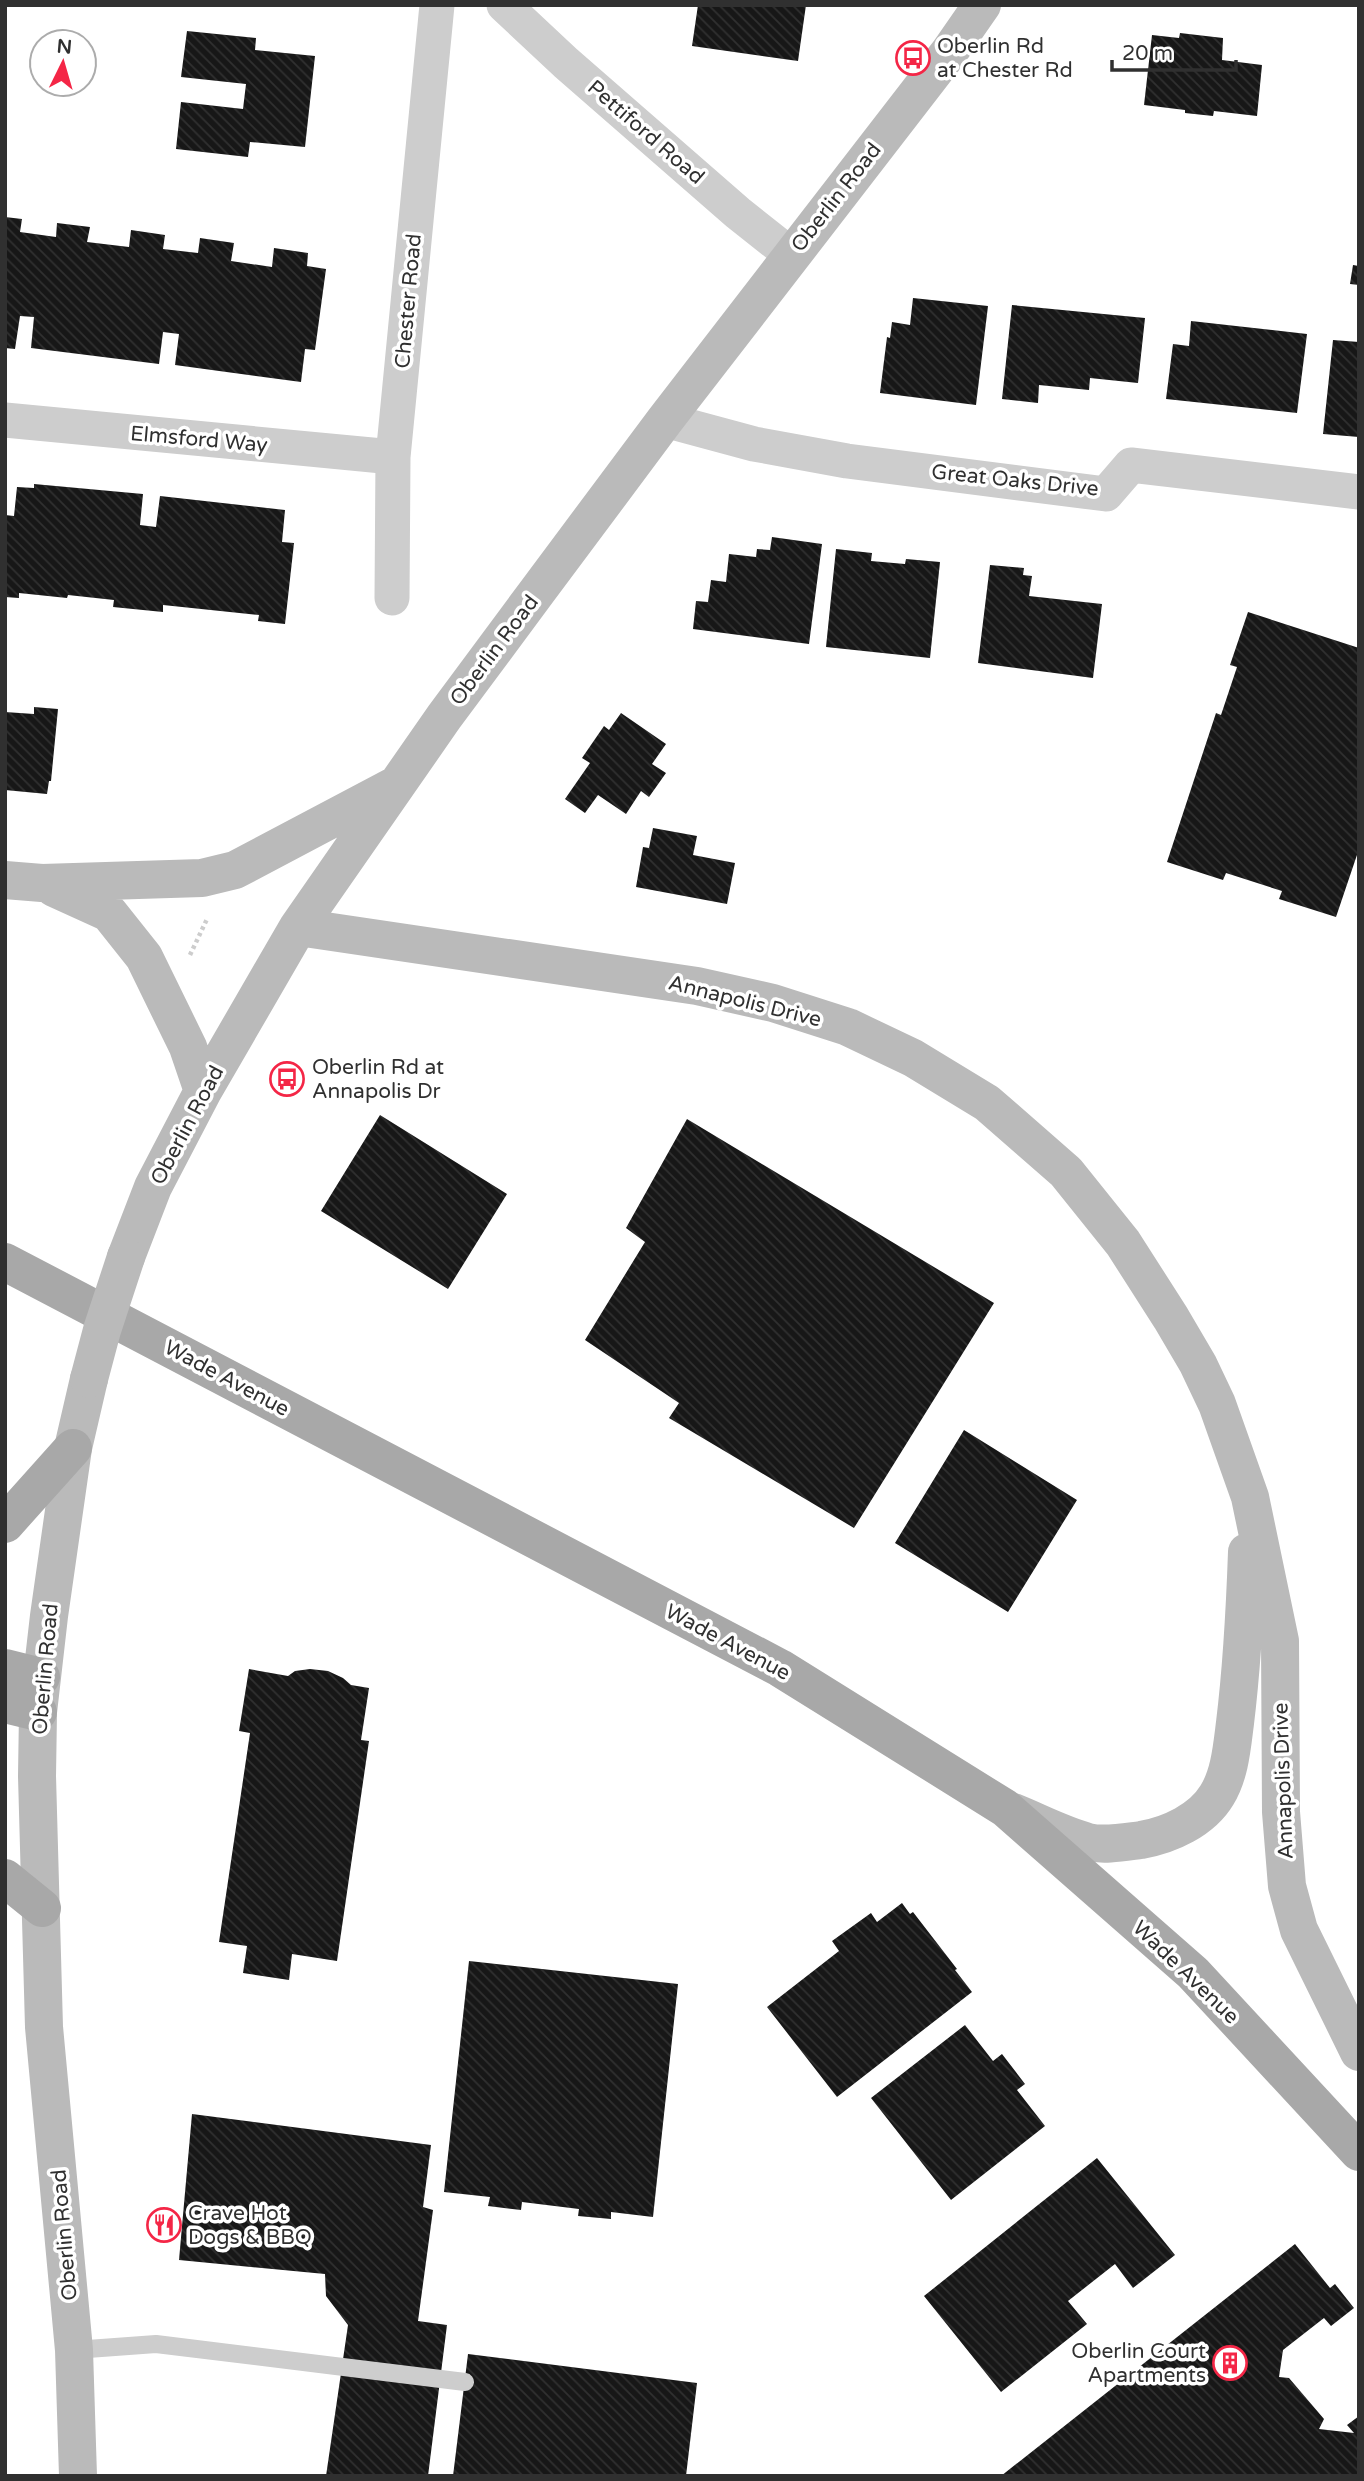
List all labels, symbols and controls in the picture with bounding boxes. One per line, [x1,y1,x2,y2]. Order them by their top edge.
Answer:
north arrow [28,28,98,98]
scale bar [1112,28,1236,72]
place label: Oberlin Rd at Chester Rd [937,34,1073,83]
text: N [56,35,73,59]
bus stop icon: Oberlin Rd at Chester Rd [894,39,932,77]
text: 20 m [1122,41,1173,66]
street label: Pettiford Road [582,75,709,190]
street label: Oberlin Road [786,138,887,257]
street label: Chester Road [390,233,427,370]
street label: Elmsford Way [129,421,269,458]
street label: Great Oaks Drive [930,459,1100,502]
street label: Oberlin Road [445,590,544,710]
street label: Annapolis Drive [666,970,824,1033]
place label: Oberlin Rd at Annapolis Dr [312,1055,444,1104]
bus stop icon: Oberlin Rd at Annapolis Dr [268,1060,306,1098]
street label: Oberlin Road [146,1061,229,1189]
street label: Wade Avenue [160,1335,294,1422]
street label: Wade Avenue [661,1599,795,1686]
street label: Oberlin Road [27,1602,64,1736]
street label: Annapolis Drive [1268,1702,1299,1860]
street label: Wade Avenue [1127,1915,1244,2029]
street label: Oberlin Road [46,2168,83,2302]
place label: Crave Hot Dogs & BBQ [188,2201,312,2250]
restaurant icon: Crave Hot Dogs & BBQ [145,2206,183,2244]
place label: Oberlin Court Apartments [1071,2339,1206,2388]
building icon: Oberlin Court Apartments [1211,2344,1249,2382]

